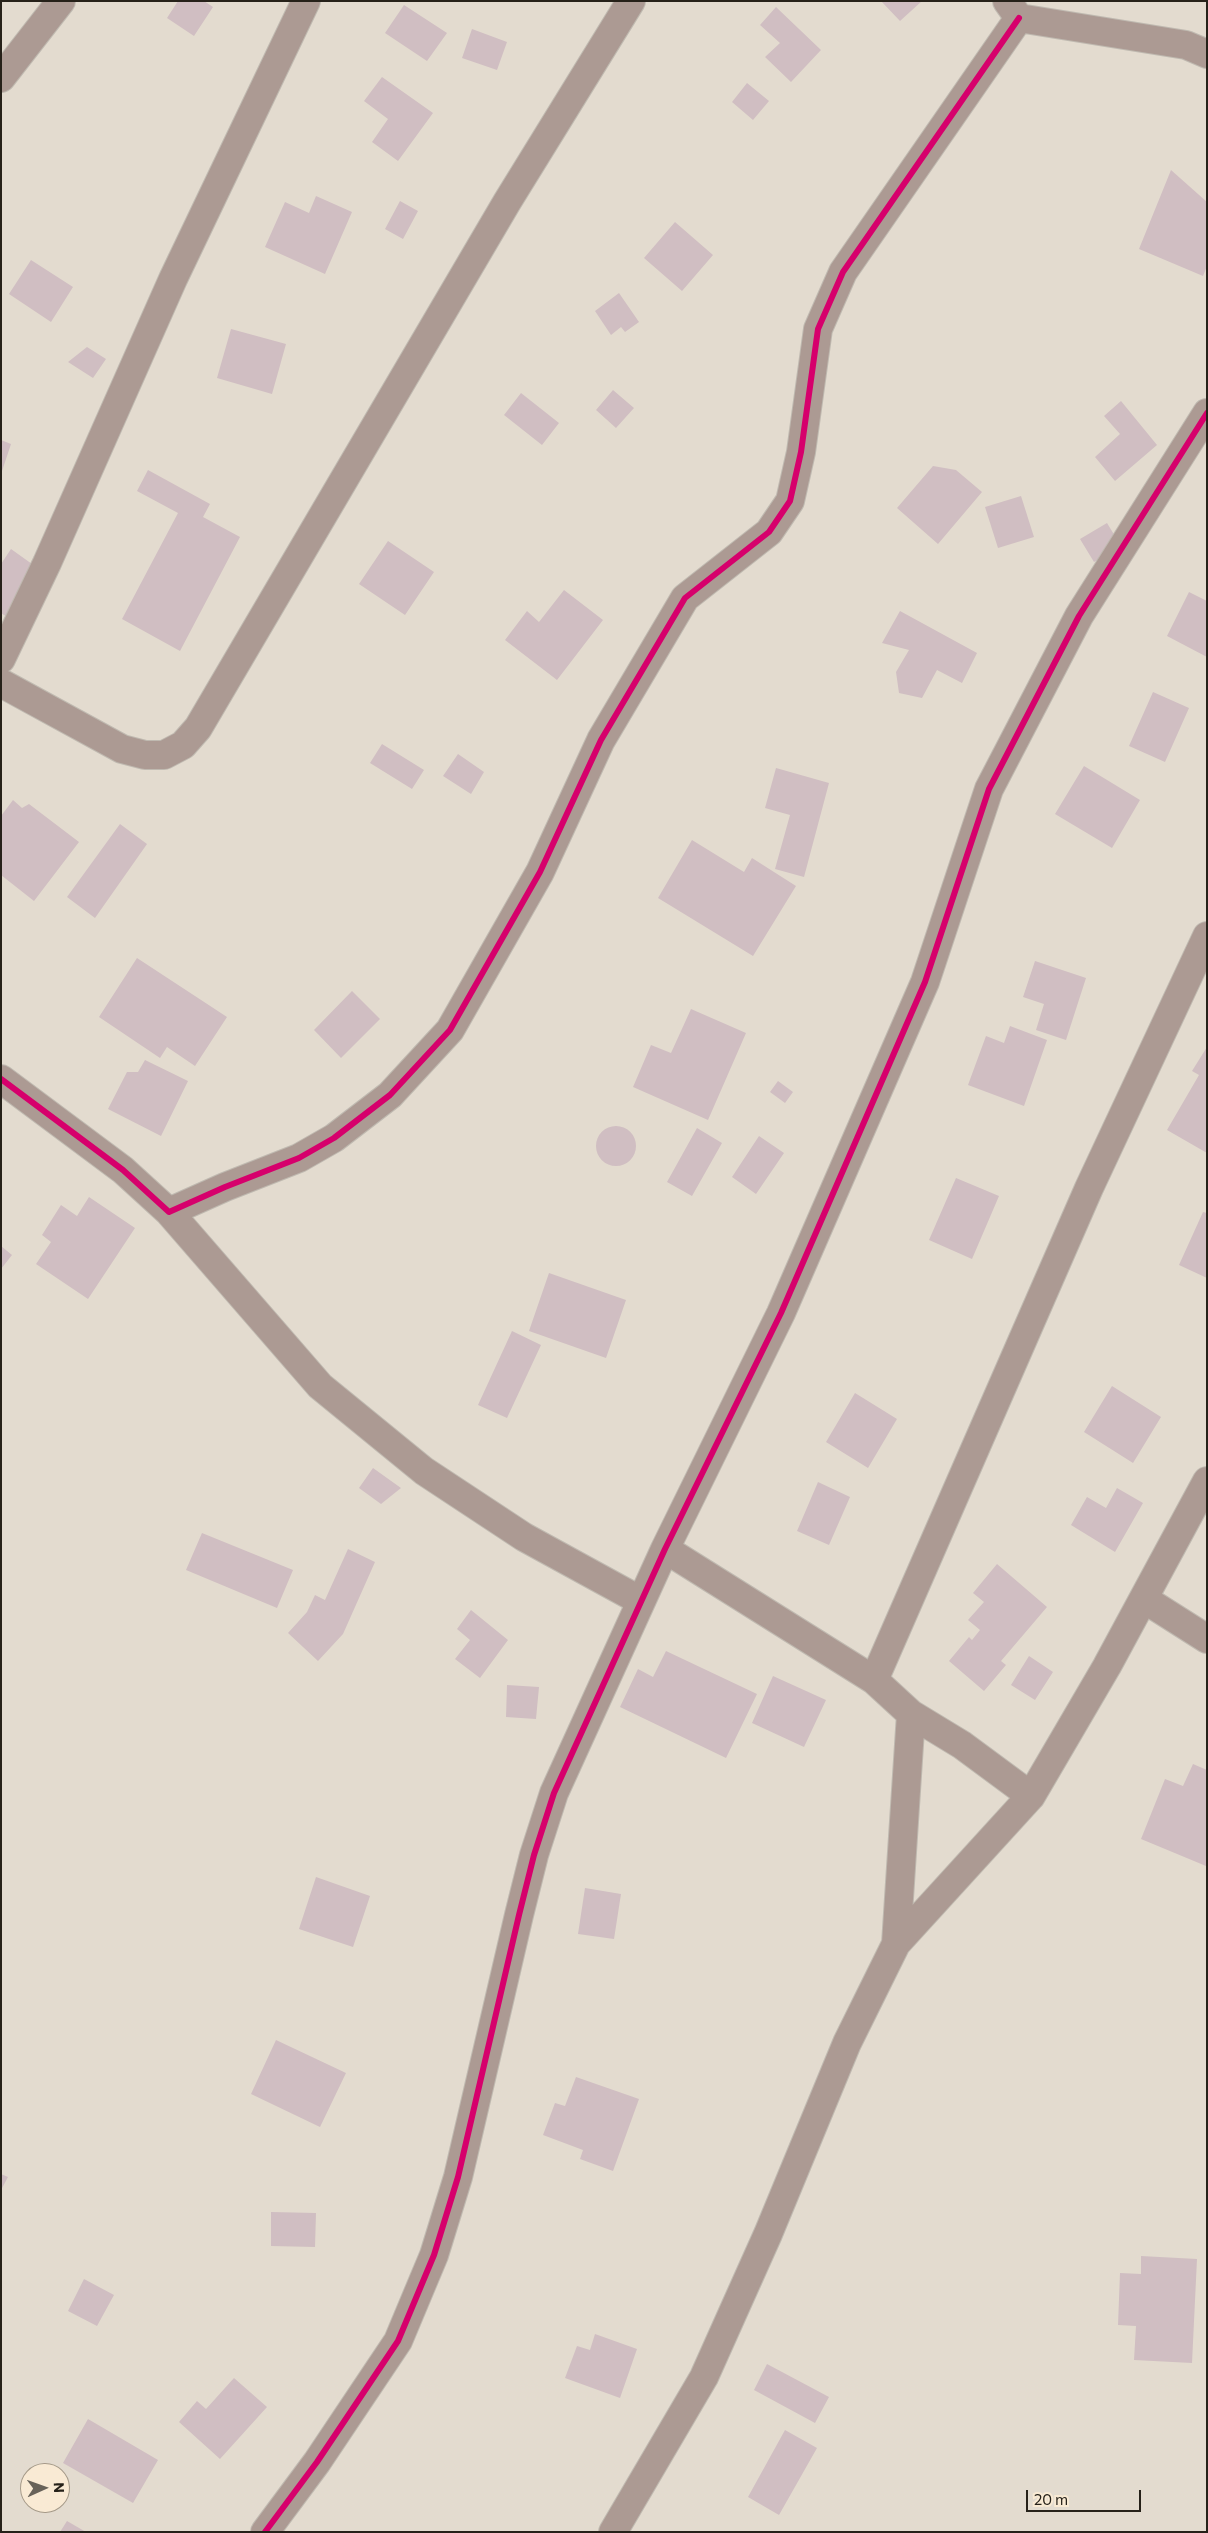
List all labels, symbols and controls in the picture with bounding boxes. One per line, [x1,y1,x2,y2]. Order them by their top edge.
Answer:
north arrow [20,2463,70,2513]
scale bar [1028,2480,1143,2512]
text: N [51,2482,68,2493]
text: 20 m [1034,2490,1068,2508]

